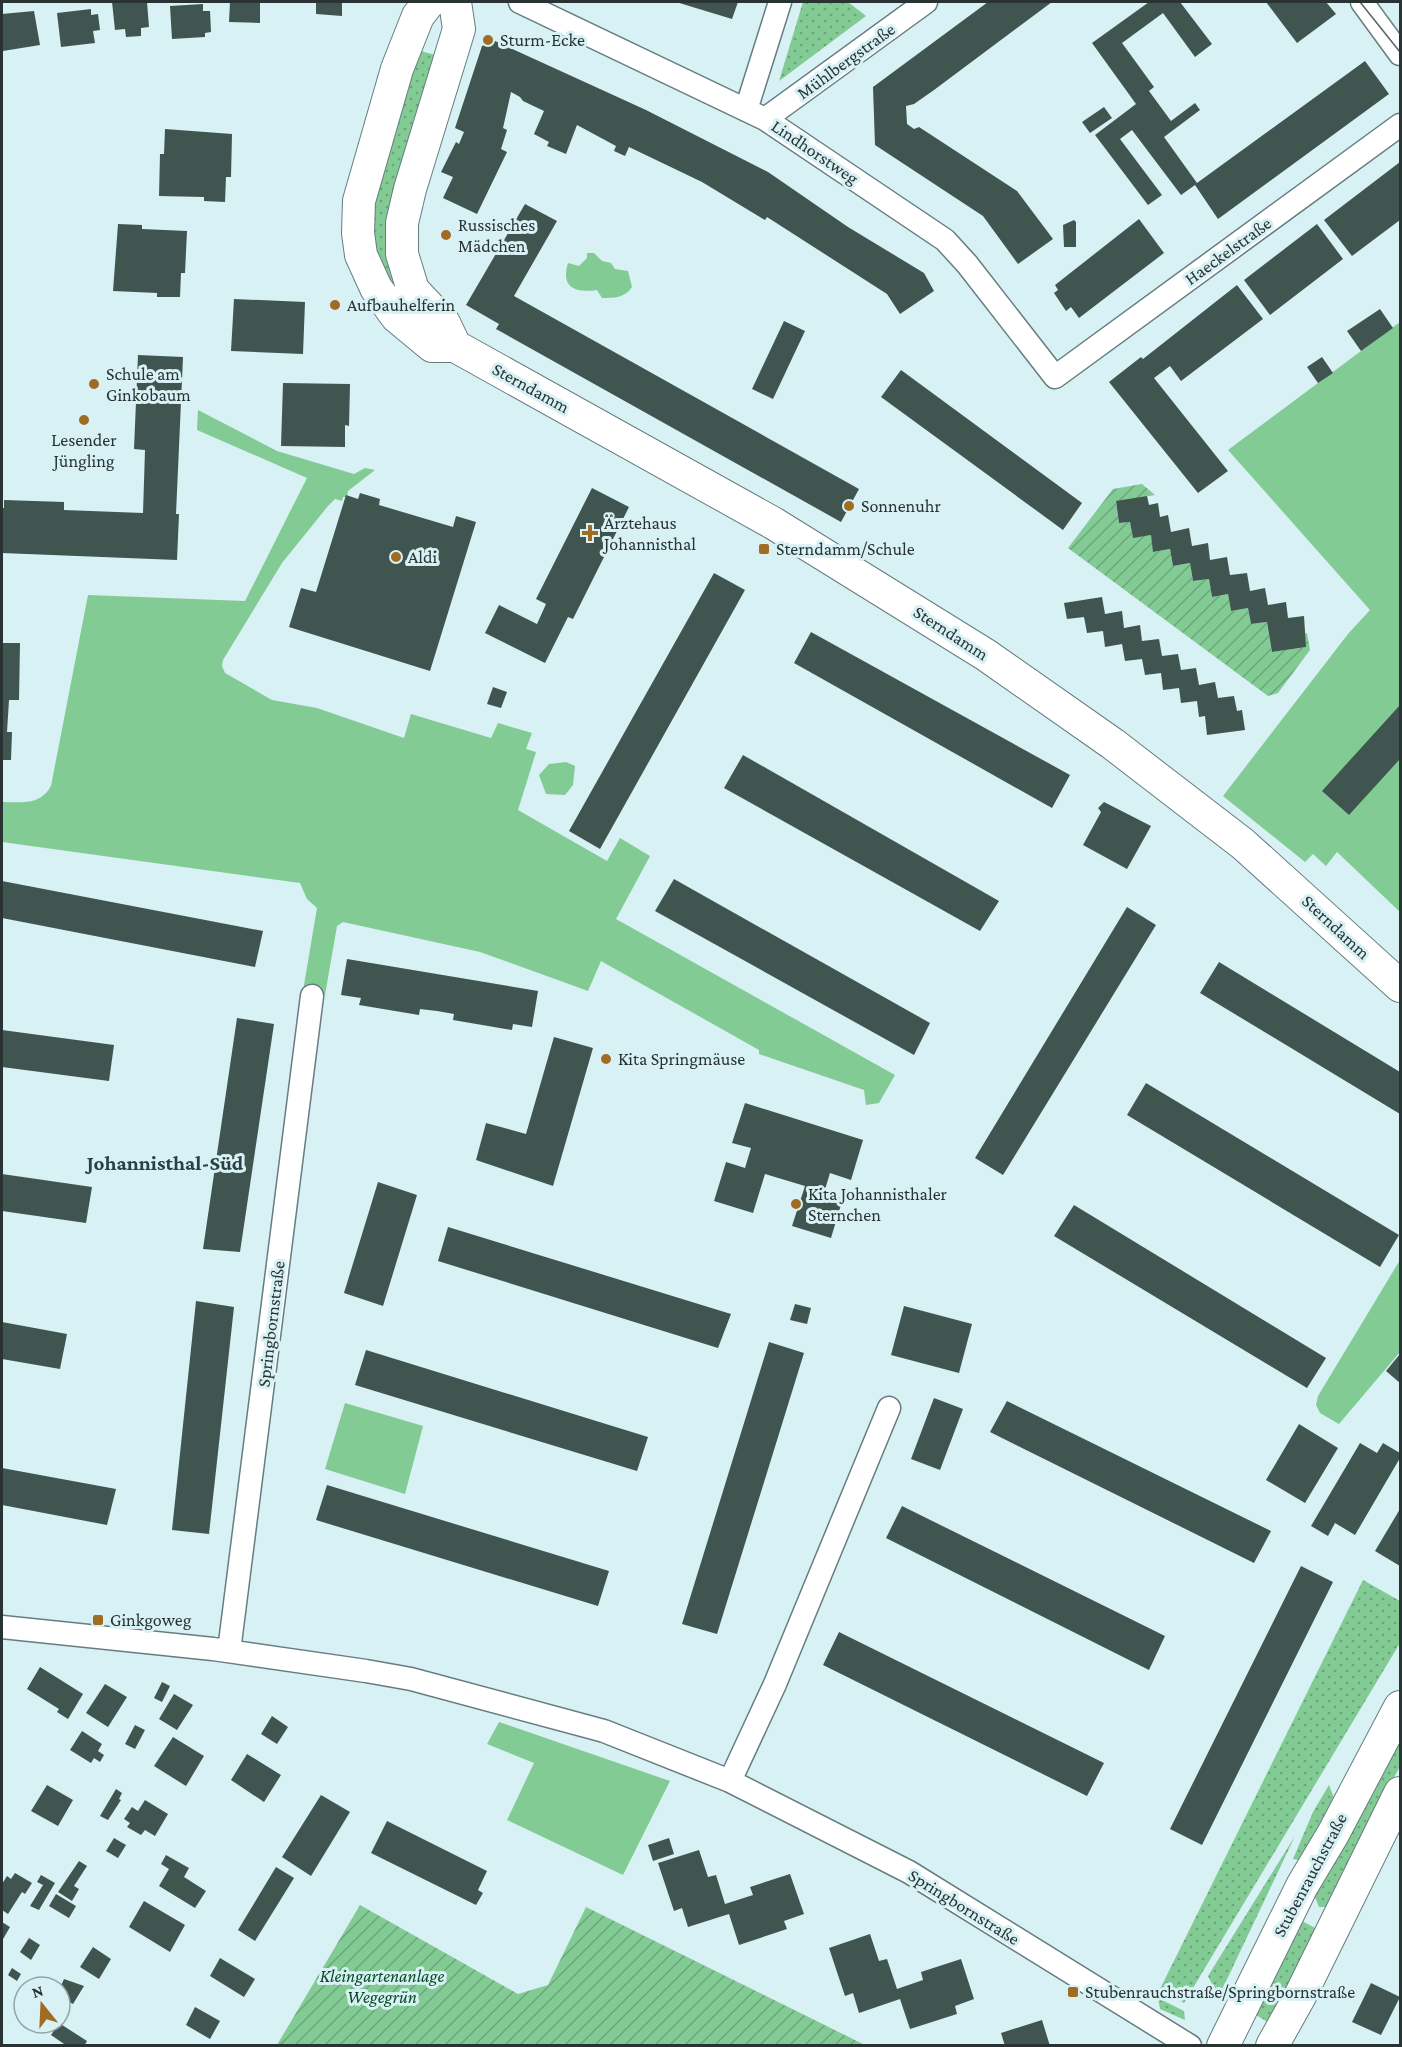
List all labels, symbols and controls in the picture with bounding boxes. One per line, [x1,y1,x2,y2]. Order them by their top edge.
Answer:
street label: Mühlbergstraße [793,19,899,103]
place label: Sturm-Ecke [500,30,585,50]
marker: Sturm-Ecke [481,33,495,47]
street label: Lindhorstweg [768,116,862,188]
street label: Haeckelstraße [1181,213,1275,289]
place label: Russisches Mädchen [458,215,535,256]
marker: Russisches Mädchen [439,228,453,242]
place label: Aufbauhelferin [347,295,456,315]
marker: Aufbauhelferin [328,298,342,312]
street label: Sterndamm [489,359,573,418]
place label: Schule am Ginkobaum [106,364,191,405]
marker: Schule am Ginkobaum [87,377,101,391]
marker: Lesender Jüngling [77,413,91,427]
place label: Lesender Jüngling [51,430,117,471]
place label: Sonnenuhr [861,496,941,516]
marker: Sonnenuhr [842,499,856,513]
place label: Ärztehaus Johannisthal [602,513,696,554]
marker: Ärztehaus Johannisthal [581,524,599,542]
place label: Sterndamm/Schule [776,539,915,559]
marker: Sterndamm/Schule [757,542,771,556]
place label: Aldi [408,547,437,567]
marker: Aldi [389,550,403,564]
street label: Sterndamm [910,601,993,665]
street label: Sterndamm [1298,891,1374,964]
place label: Kita Springmäuse [618,1049,745,1069]
marker: Kita Springmäuse [599,1052,613,1066]
district label: Johannisthal-Süd [85,1151,244,1175]
place label: Kita Johannisthaler Sternchen [808,1184,948,1225]
marker: Kita Johannisthaler Sternchen [789,1197,803,1211]
street label: Springbornstraße [253,1260,289,1388]
place label: Ginkgoweg [110,1610,192,1630]
marker: Ginkgoweg [91,1613,105,1627]
street label: Stubenrauchstraße [1269,1810,1351,1940]
street label: Springbornstraße [905,1865,1023,1949]
park label: Kleingartenanlage Wegegrün [320,1966,444,2007]
north arrow [12,1975,72,2035]
text: N [30,1981,45,2001]
place label: Stubenrauchstraße/Springbornstraße [1085,1982,1355,2002]
marker: Stubenrauchstraße/Springbornstraße [1066,1985,1080,1999]

